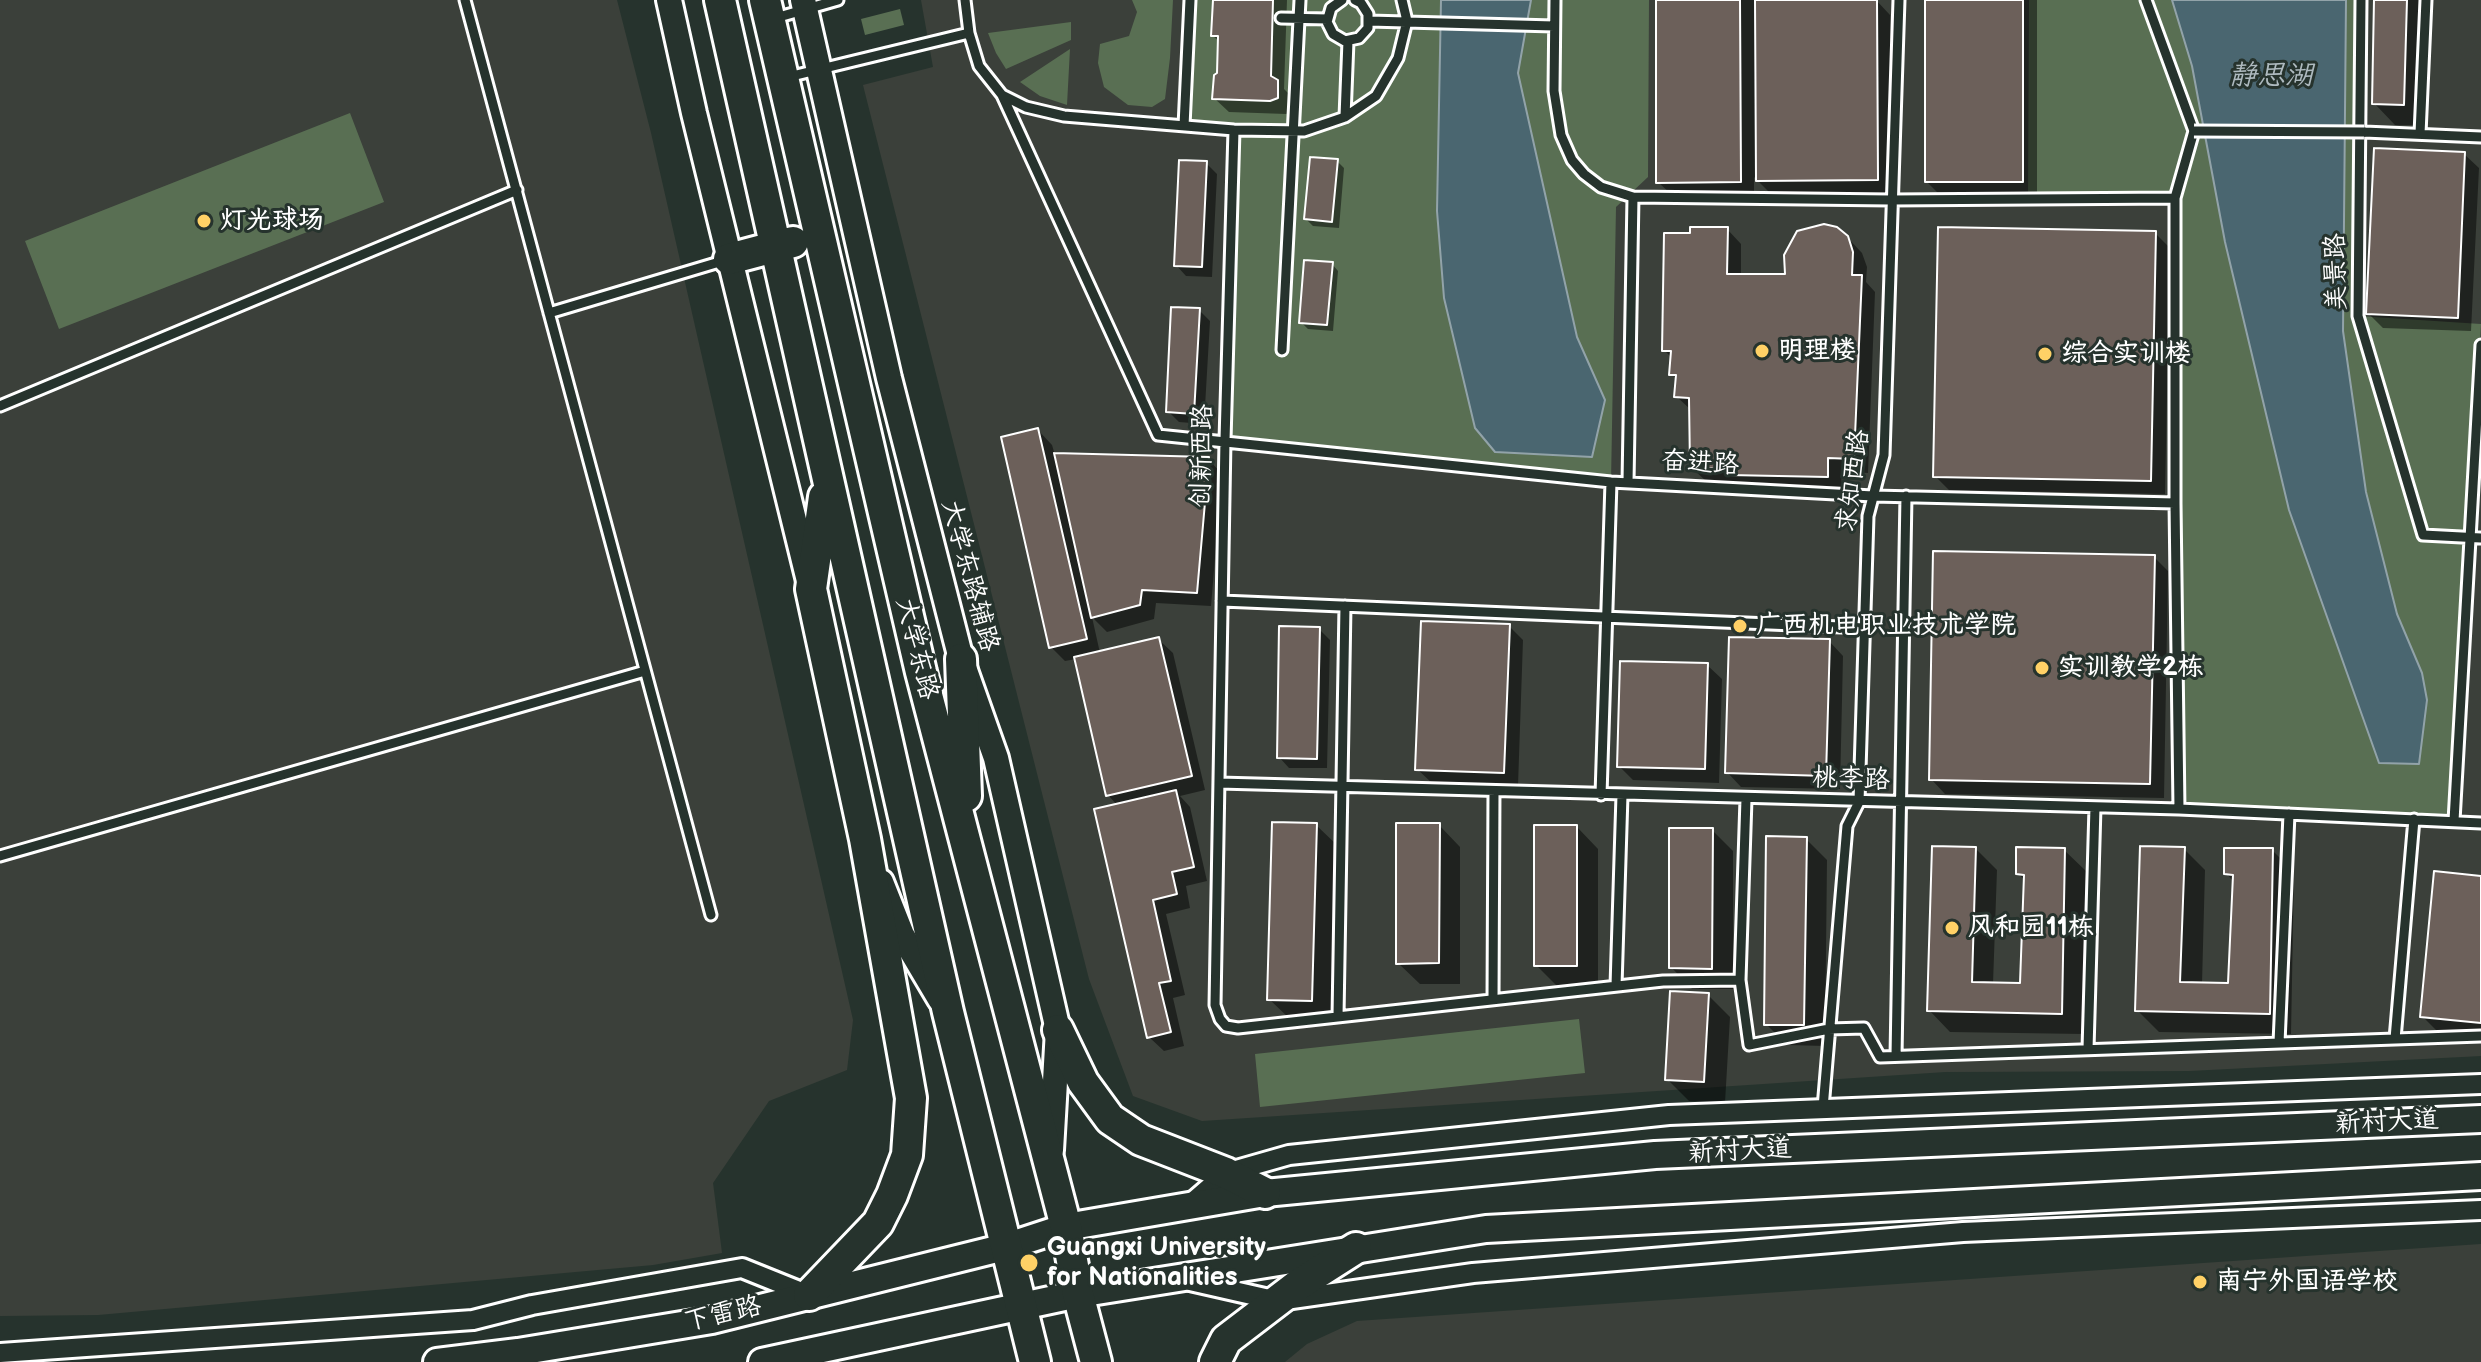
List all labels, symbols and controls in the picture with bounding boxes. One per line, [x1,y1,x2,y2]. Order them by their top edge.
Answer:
water label: 静思湖 [2229,60,2313,94]
place label: 灯光球场 [220,205,324,237]
marker: 灯光球场 [195,212,213,230]
street label: 美景路 [2321,233,2353,311]
place label: 明理楼 [1778,335,1856,367]
place label: 综合实训楼 [2061,338,2191,370]
marker: 明理楼 [1753,342,1771,360]
marker: 综合实训楼 [2036,345,2054,363]
street label: 创新西路 [1186,404,1220,508]
street label: 求知西路 [1831,427,1877,535]
street label: 奋进路 [1660,446,1740,482]
street label: 大学东路辅路 [934,497,1004,655]
street label: 大学东路 [888,595,944,703]
place label: 广西机电职业技术学院 [1756,610,2016,642]
marker: 广西机电职业技术学院 [1731,617,1749,635]
place label: 实训教学2栋 [2058,652,2204,684]
marker: 实训教学2栋 [2033,659,2051,677]
street label: 桃李路 [1811,763,1891,797]
place label: 风和园11栋 [1968,912,2094,944]
marker: 风和园11栋 [1943,919,1961,937]
street label: 新村大道 [2334,1105,2440,1141]
street label: 新村大道 [1687,1134,1793,1170]
place label: Guangxi University for Nationalities [1047,1232,1266,1294]
marker: Guangxi University for Nationalities [1018,1252,1040,1274]
place label: 南宁外国语学校 [2216,1266,2398,1298]
marker: 南宁外国语学校 [2191,1273,2209,1291]
street label: 下雷路 [681,1291,765,1339]

